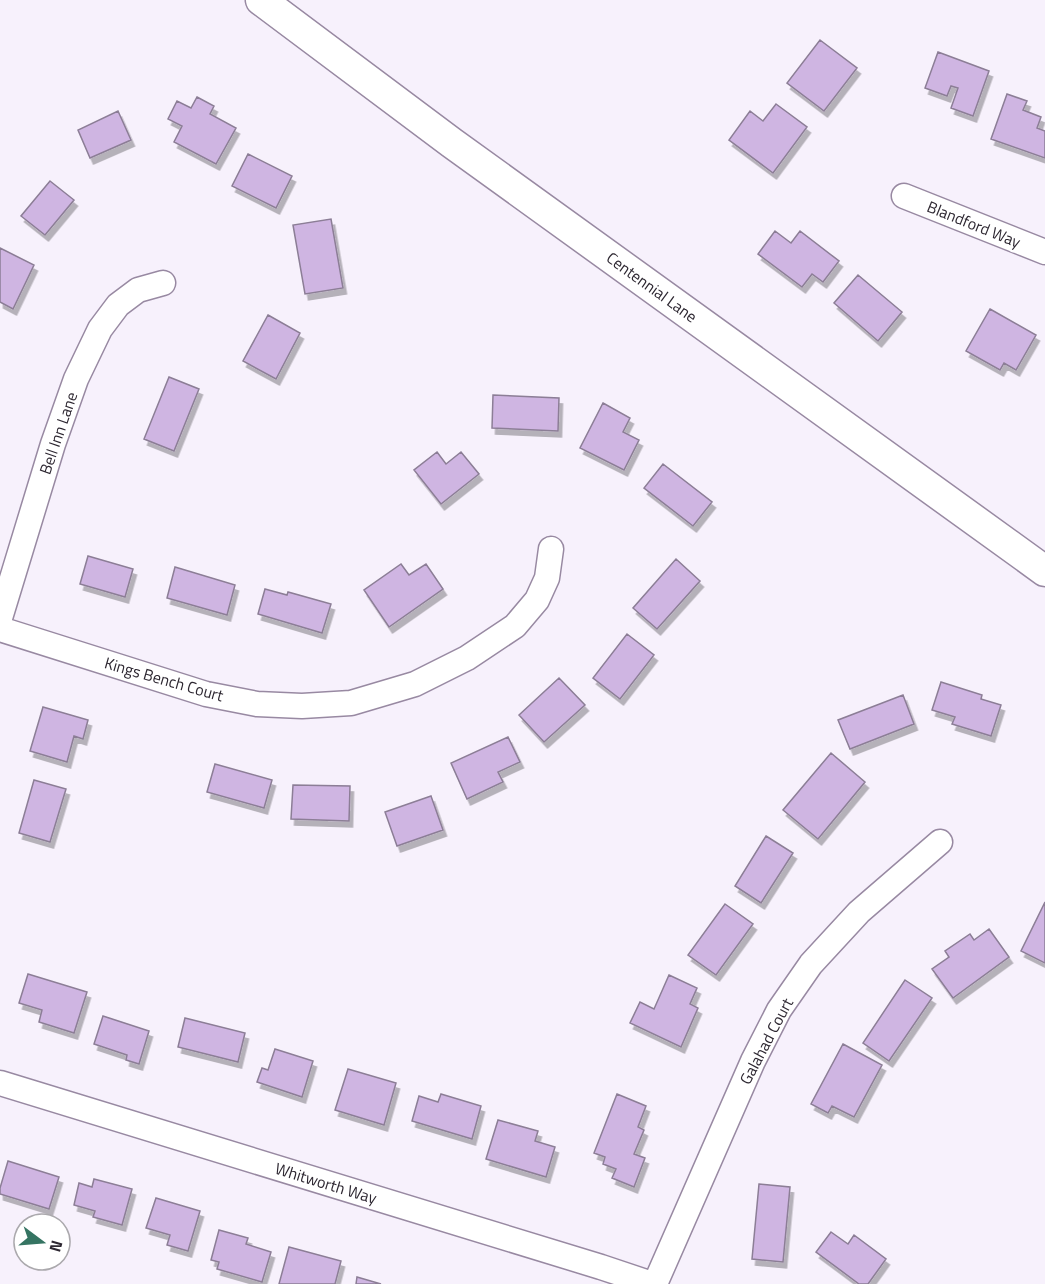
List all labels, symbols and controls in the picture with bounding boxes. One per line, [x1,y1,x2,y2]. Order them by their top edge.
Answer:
street label: Blandford Way [924,194,1025,254]
street label: Centennial Lane [602,246,702,328]
street label: Bell Inn Lane [33,389,83,477]
street label: Kings Bench Court [102,651,227,708]
street label: Galahad Court [733,993,799,1088]
street label: Whitworth Way [272,1156,380,1210]
north arrow [12,1212,72,1272]
text: N [43,1237,69,1255]

